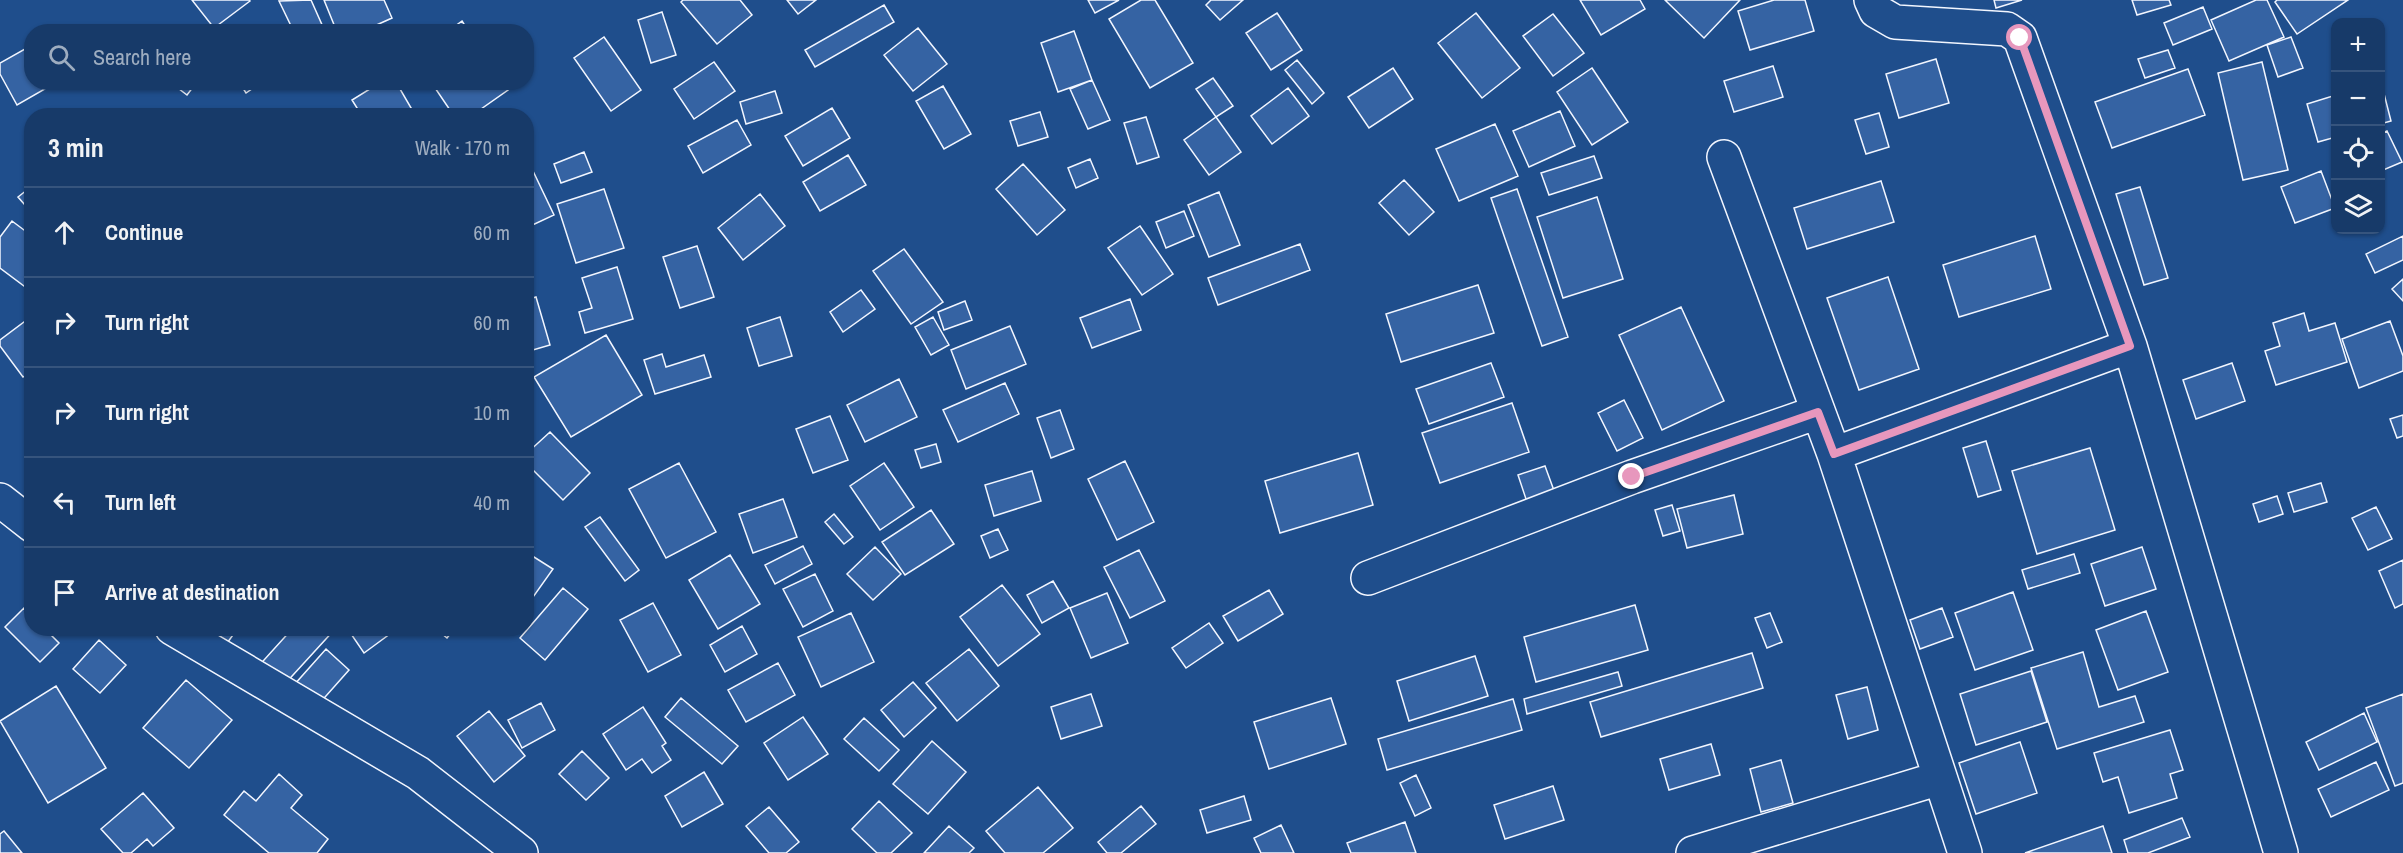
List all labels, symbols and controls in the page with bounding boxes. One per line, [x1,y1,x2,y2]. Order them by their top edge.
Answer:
map controls [2331,18,2385,234]
button: + [2331,18,2385,72]
search box [24,24,534,90]
route start [2006,24,2032,50]
icon: search [45,41,78,74]
text: Search here [93,42,191,72]
button: − [2331,72,2385,126]
button: locate [2331,126,2385,180]
text: 3 min [48,130,104,165]
text: Walk · 170 m [415,134,510,161]
button: layers [2331,180,2385,234]
icon: ahead [48,216,81,249]
text: Continue [105,217,183,247]
text: 60 m [474,219,510,246]
icon: right [48,306,81,339]
text: Turn right [105,307,189,337]
text: 60 m [474,309,510,336]
icon: right [48,396,81,429]
text: Turn right [105,397,189,427]
text: 10 m [474,399,510,426]
route end [1618,463,1644,489]
icon: left [48,486,81,519]
text: Turn left [105,487,176,517]
text: 40 m [474,489,510,516]
icon: arrive [48,576,81,609]
text: Arrive at destination [105,577,279,607]

